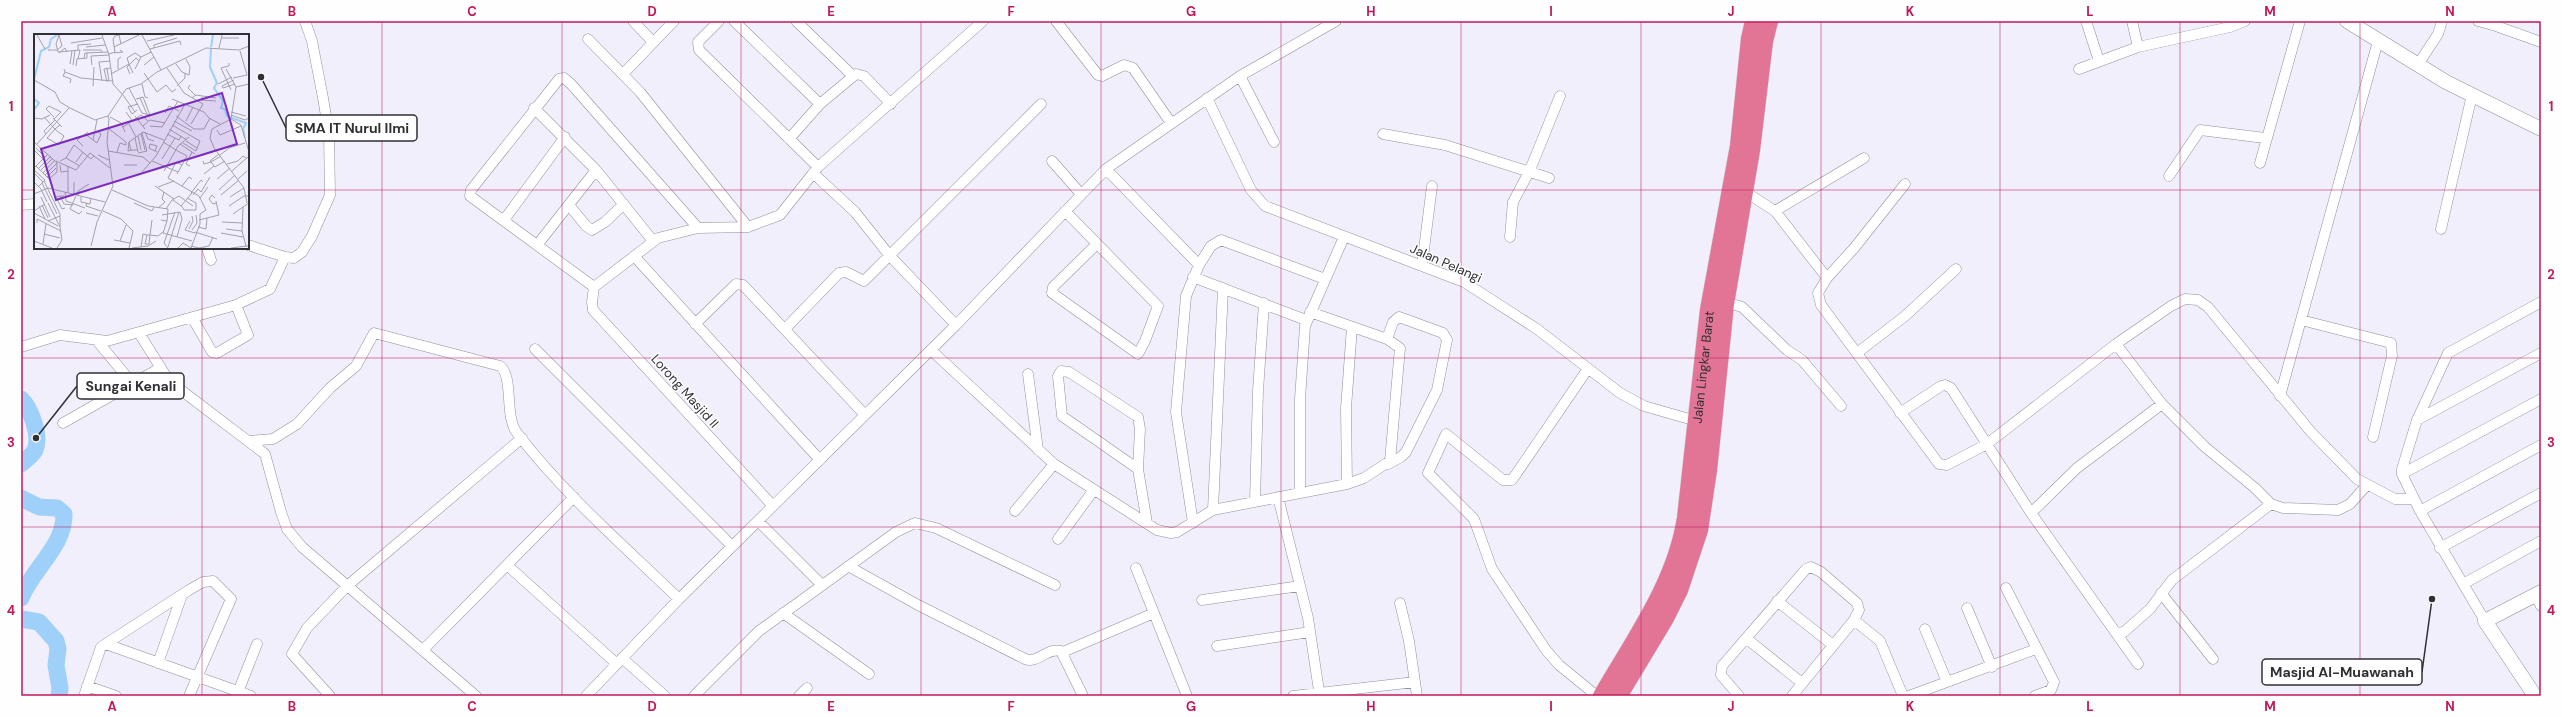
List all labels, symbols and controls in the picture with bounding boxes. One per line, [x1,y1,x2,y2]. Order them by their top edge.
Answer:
text: A [107,3,117,20]
text: B [288,3,296,20]
text: C [467,3,477,20]
text: D [647,3,657,20]
text: E [827,3,835,20]
text: F [1007,3,1015,20]
text: G [1186,3,1196,20]
text: H [1366,3,1376,20]
text: I [1549,3,1553,20]
text: J [1727,3,1735,20]
text: K [1906,3,1915,20]
text: L [2086,3,2094,20]
text: M [2264,3,2276,20]
text: N [2445,3,2455,20]
inset map [34,34,249,249]
text: 1 [9,98,13,115]
text: 1 [2549,98,2553,115]
callout: SMA IT Nurul Ilmi [286,115,417,141]
text: SMA IT Nurul Ilmi [295,119,409,137]
street label: Jalan Pelangi [1407,240,1485,286]
text: 2 [7,266,15,283]
text: 2 [2547,266,2555,283]
street label: Jalan Lingkar Barat [1688,310,1717,424]
street label: Lorong Masjid II [647,351,723,431]
callout: Sungai Kenali [77,373,184,399]
text: Sungai Kenali [86,377,177,395]
text: 3 [7,434,15,451]
text: 3 [2547,434,2555,451]
text: 4 [7,602,15,619]
text: 4 [2547,602,2555,619]
callout: Masjid Al-Muawanah [2262,659,2422,685]
text: Masjid Al-Muawanah [2270,663,2414,681]
text: A [107,698,117,715]
text: B [288,698,296,715]
text: C [467,698,477,715]
text: D [647,698,657,715]
text: E [827,698,835,715]
text: F [1007,698,1015,715]
text: G [1186,698,1196,715]
text: H [1366,698,1376,715]
text: I [1549,698,1553,715]
text: J [1727,698,1735,715]
text: K [1906,698,1915,715]
text: L [2086,698,2094,715]
text: M [2264,698,2276,715]
text: N [2445,698,2455,715]

